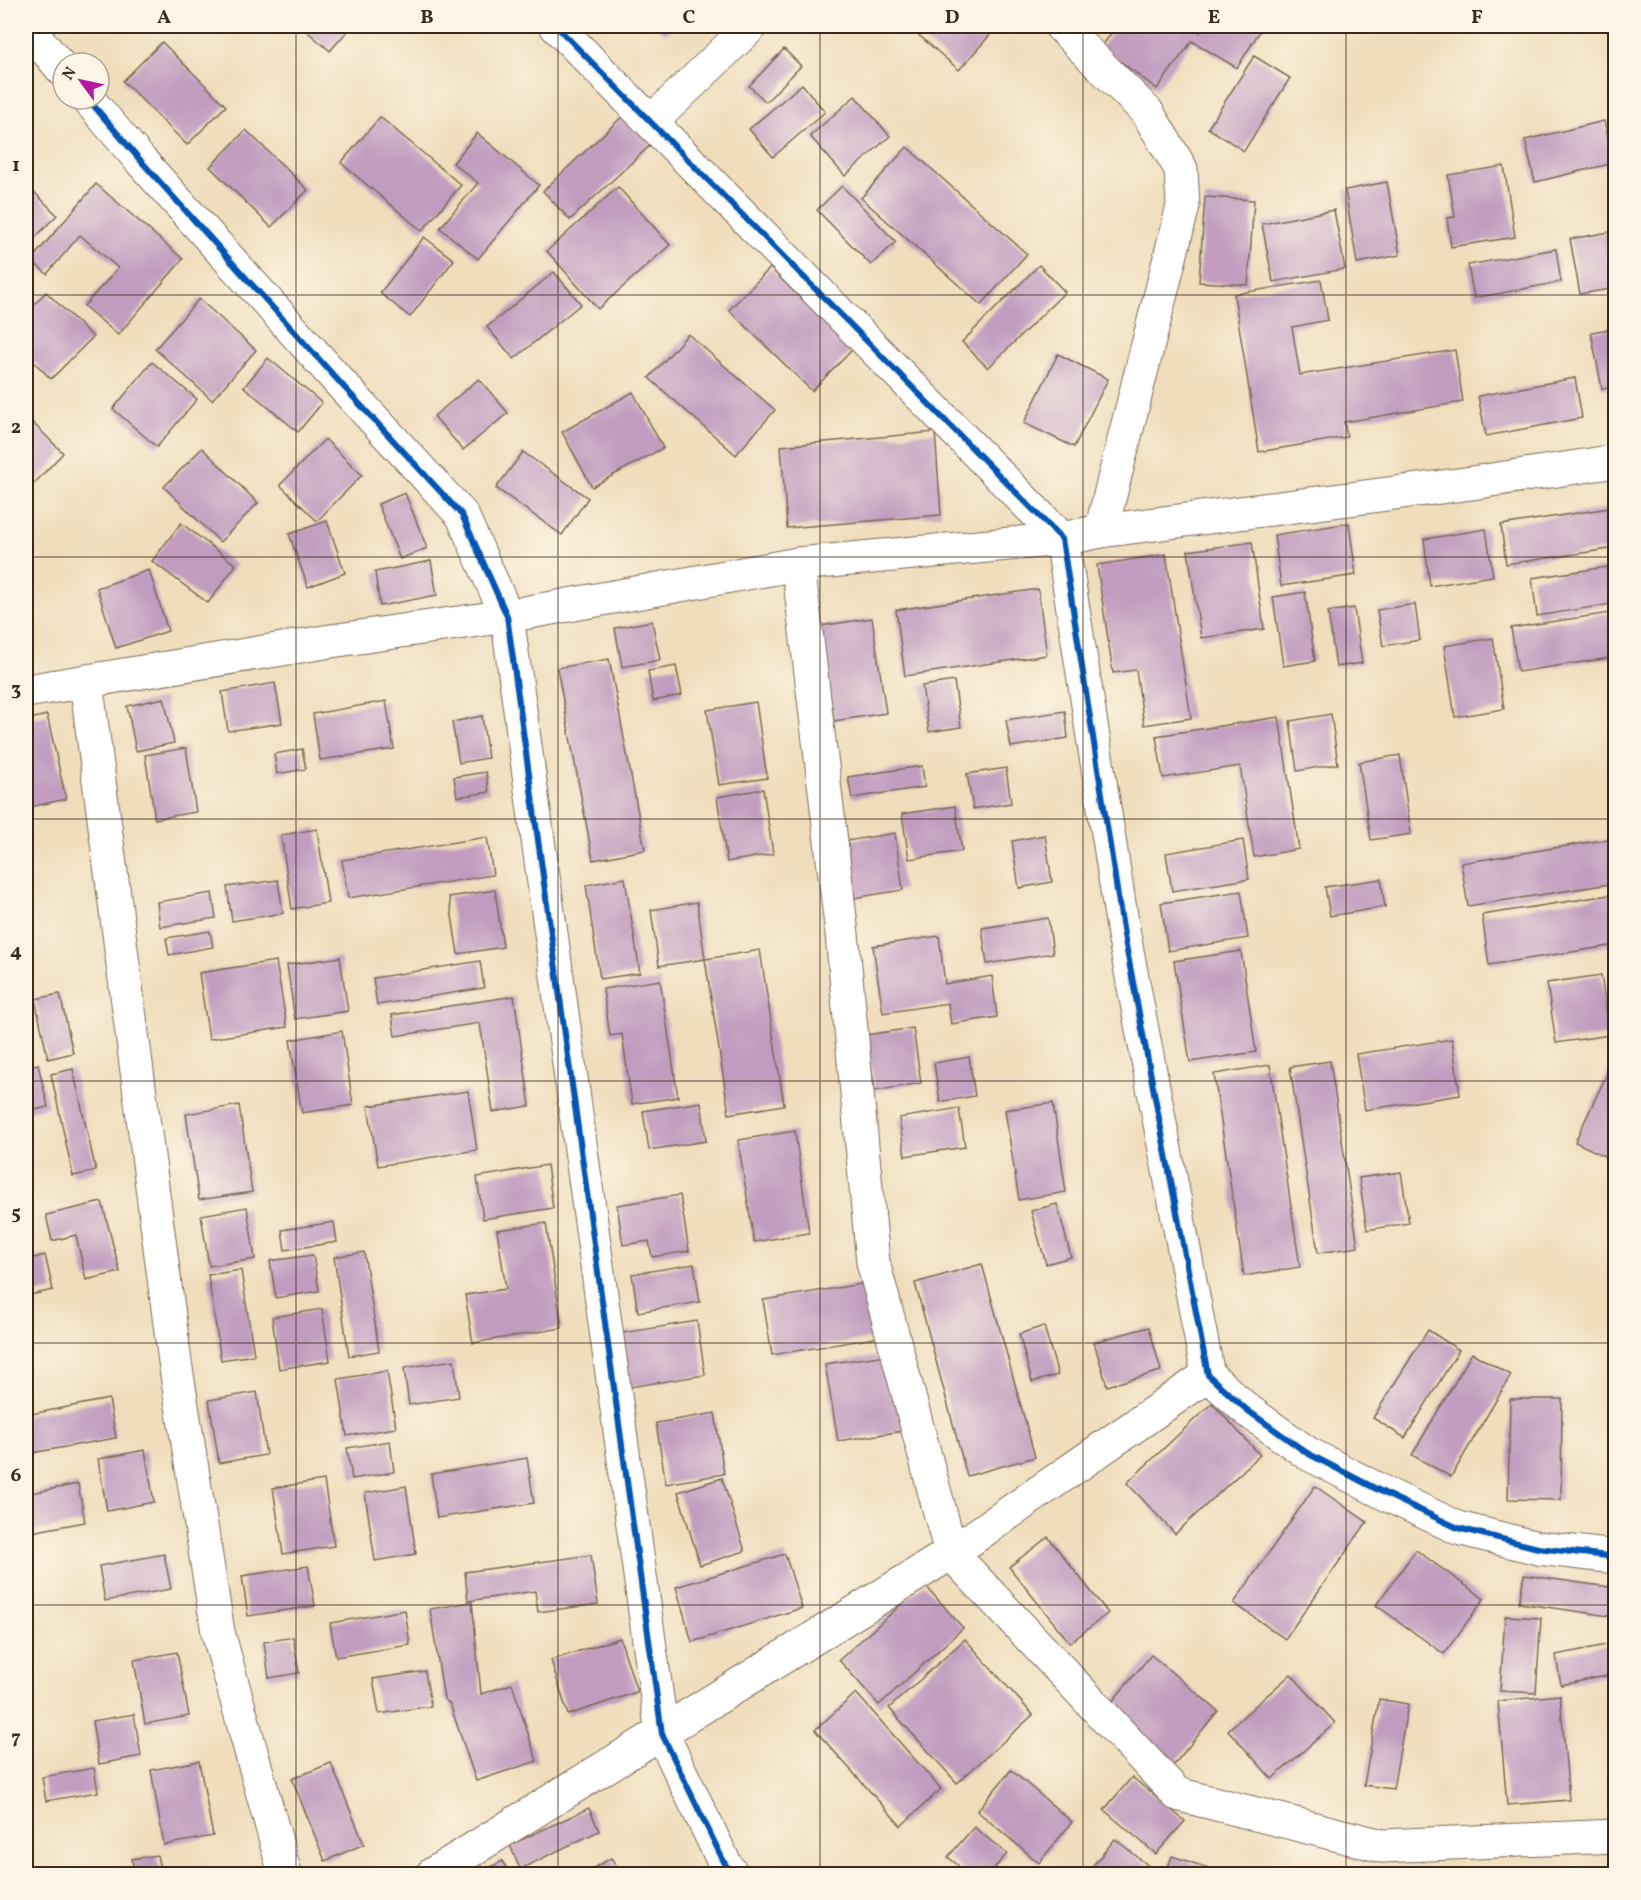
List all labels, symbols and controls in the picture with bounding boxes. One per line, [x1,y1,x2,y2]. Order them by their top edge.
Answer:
text: A [157,4,171,32]
text: B [420,4,434,32]
text: C [683,4,696,32]
text: D [945,4,959,32]
text: E [1208,4,1220,32]
text: F [1471,4,1483,32]
north arrow [51,51,111,111]
text: N [58,63,83,85]
text: 1 [12,152,20,180]
text: 2 [11,414,21,442]
text: 3 [11,676,21,704]
text: 4 [10,938,22,966]
text: 5 [11,1200,21,1228]
text: 6 [11,1462,22,1490]
text: 7 [11,1724,21,1752]

